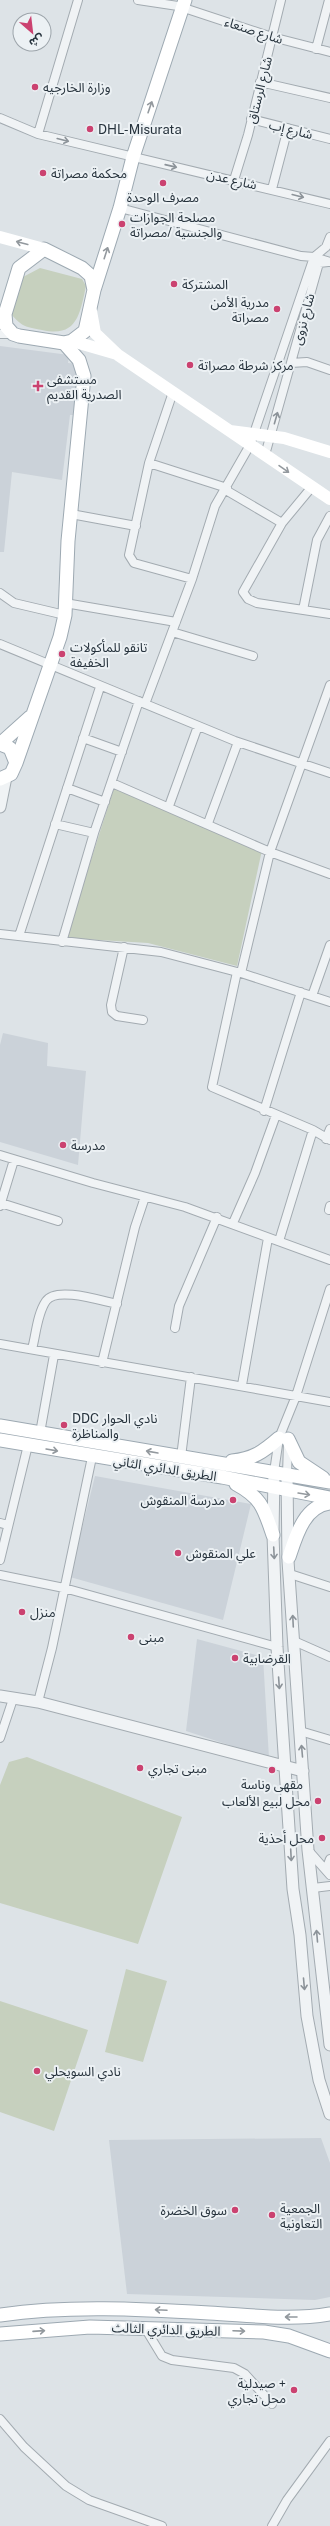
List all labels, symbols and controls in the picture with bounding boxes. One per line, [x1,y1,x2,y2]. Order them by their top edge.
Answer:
north arrow [12,12,52,52]
street label: شارع صنعاء [222,14,285,50]
text: ش [27,31,46,50]
street label: شارع الرستاق [244,55,278,126]
place label: وزارة الخارجيه [43,80,111,95]
marker: وزارة الخارجيه [30,82,40,92]
one-way arrow [147,100,154,113]
street label: شارع إب [267,117,314,145]
place label: DHL-Misurata [98,122,182,137]
marker: DHL-Misurata [85,124,95,134]
one-way arrow [56,137,69,144]
one-way arrow [164,162,177,170]
place label: محكمة مصراتة [51,166,127,181]
street label: شارع عدن [205,166,258,195]
marker: محكمة مصراتة [38,168,48,178]
marker: مصرف الوحدة [158,178,168,188]
place label: مصرف الوحدة [127,190,199,205]
one-way arrow [291,192,304,200]
place label: مصلحة الجوازات والجنسية /مصراتة [130,210,222,240]
marker: مصلحة الجوازات والجنسية /مصراتة [117,219,127,229]
one-way arrow [15,239,28,246]
one-way arrow [103,247,111,259]
place label: المشتركة [182,277,228,292]
marker: المشتركة [169,279,179,289]
street label: شارع نزوى [289,292,320,347]
place label: مدرية الأمن مصراتة [211,295,269,325]
marker: مدرية الأمن مصراتة [272,304,282,314]
place label: مركز شرطة مصراتة [198,358,294,373]
marker: مركز شرطة مصراتة [185,360,195,370]
place label: مستشفى الصدرية القديم [47,372,122,405]
marker: مستشفى الصدرية القديم [32,380,44,392]
one-way arrow [273,412,280,425]
one-way arrow [278,465,289,473]
place label: تانقو للمأكولات الخفيفة [70,639,148,670]
marker: تانقو للمأكولات الخفيفة [57,649,67,659]
place label: مدرسة [71,1138,106,1153]
marker: مدرسة [58,1140,68,1150]
place label: DDC نادي الحوار والمناظرة [72,1411,157,1441]
marker: DDC نادي الحوار والمناظرة [59,1420,69,1430]
one-way arrow [45,1446,58,1454]
one-way arrow [146,1448,159,1456]
street label: الطريق الدائري الثاني [112,1453,218,1487]
one-way arrow [297,1490,310,1498]
place label: مدرسة المنقوش [140,1493,225,1509]
marker: مدرسة المنقوش [228,1495,238,1505]
place label: علي المنقوش [186,1546,256,1564]
one-way arrow [270,1546,277,1559]
marker: علي المنقوش [173,1548,183,1558]
place label: منزل [30,1605,56,1621]
marker: منزل [17,1607,27,1617]
one-way arrow [289,1615,297,1628]
place label: مبنى [139,1630,164,1646]
marker: مبنى [126,1632,136,1642]
place label: القرضابية [243,1651,291,1666]
marker: القرضابية [230,1653,240,1663]
one-way arrow [276,1676,283,1689]
one-way arrow [298,1745,305,1758]
place label: مبنى تجاري [148,1761,207,1779]
marker: مبنى تجاري [135,1763,145,1773]
marker: مقهى وناسة [267,1765,277,1775]
place label: مقهى وناسة [241,1777,303,1793]
place label: محل لبيع الألعاب [222,1794,310,1812]
marker: محل لبيع الألعاب [313,1796,323,1806]
place label: محل أحذية [258,1830,314,1847]
marker: محل أحذية [317,1833,327,1843]
one-way arrow [287,1848,294,1861]
one-way arrow [314,1930,321,1943]
one-way arrow [300,1977,308,1990]
place label: نادي السويحلي [45,2064,121,2082]
marker: نادي السويحلي [32,2066,42,2076]
place label: الجمعية التعاونية [280,2201,322,2231]
place label: سوق الخضرة [160,2203,227,2218]
marker: سوق الخضرة [230,2205,240,2215]
marker: الجمعية التعاونية [267,2210,277,2220]
one-way arrow [155,2306,168,2314]
one-way arrow [285,2313,298,2321]
street label: الطريق الدائري الثالث [111,2320,221,2342]
one-way arrow [32,2327,45,2334]
one-way arrow [232,2327,245,2335]
place label: صيدلية + محل تجاري [228,2376,286,2409]
marker: صيدلية + محل تجاري [289,2385,299,2395]

